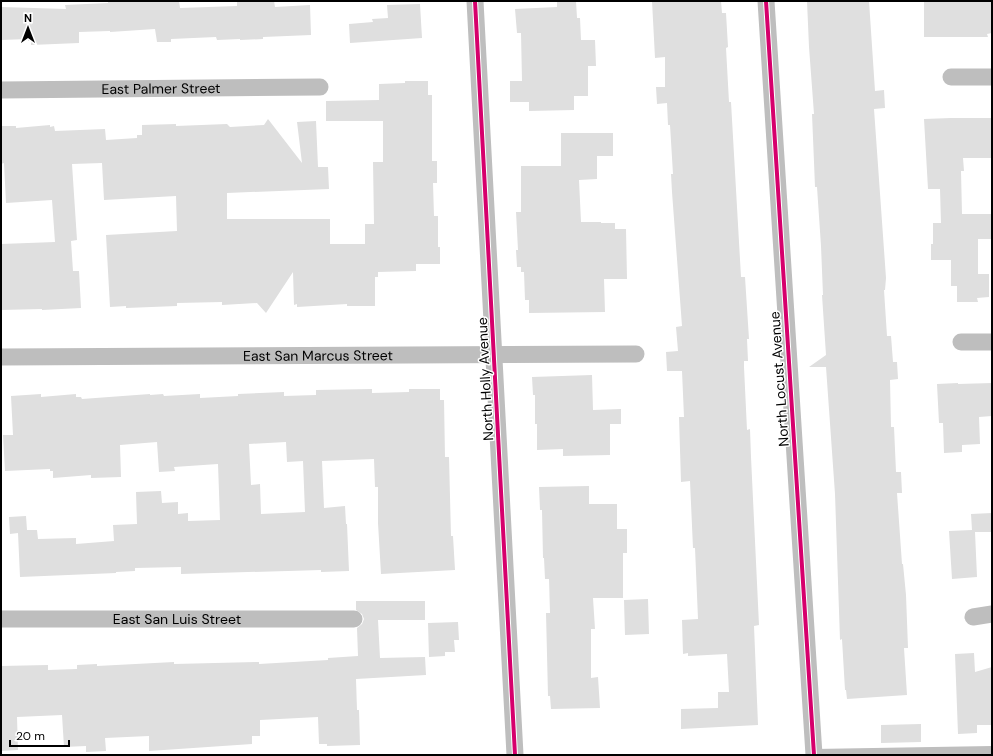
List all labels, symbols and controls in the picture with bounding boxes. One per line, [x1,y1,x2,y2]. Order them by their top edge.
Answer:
north arrow [8,8,48,48]
text: N [24,11,32,25]
street label: East Palmer Street [101,79,221,98]
street label: North Locust Avenue [765,311,793,447]
street label: North Holly Avenue [473,317,497,441]
street label: East San Marcus Street [243,346,393,365]
street label: East San Luis Street [113,610,241,628]
scale bar [10,722,69,748]
text: 20 m [16,728,45,744]

